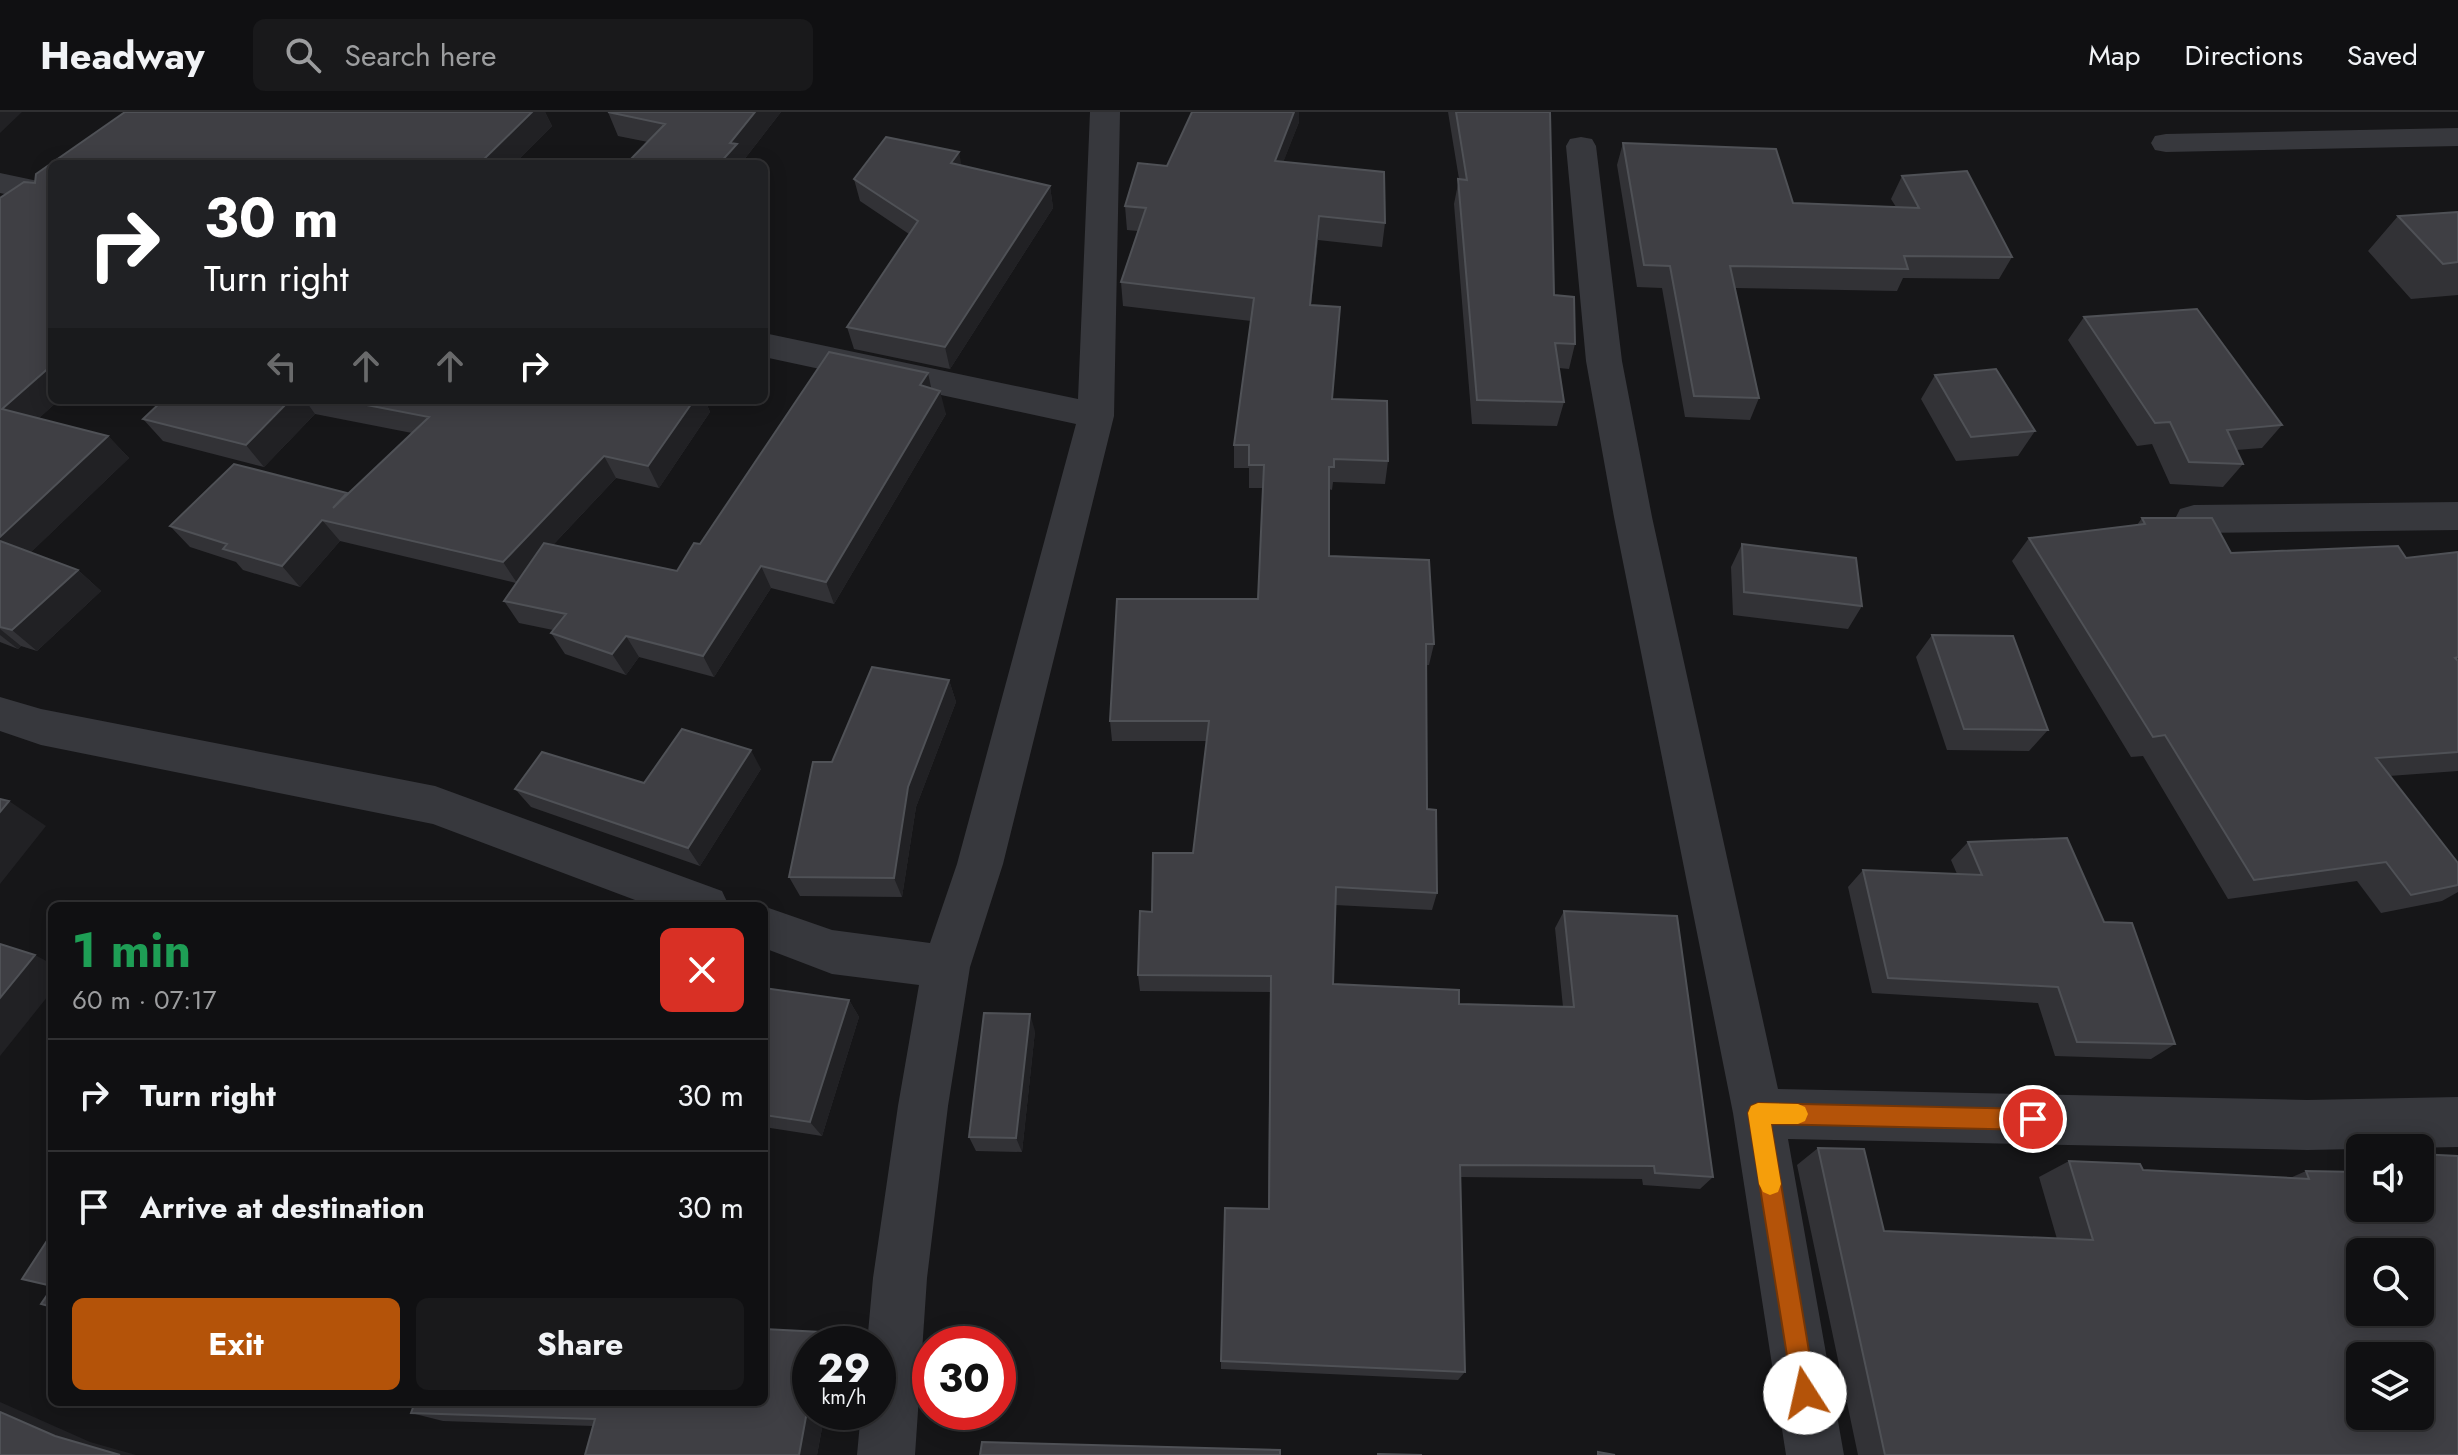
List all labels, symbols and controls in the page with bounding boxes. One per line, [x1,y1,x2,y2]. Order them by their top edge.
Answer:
search box [253,19,813,91]
text: Headway [40,28,205,83]
icon: search [281,33,325,77]
text: Search here [345,34,496,77]
text: Map [2088,35,2140,76]
text: Directions [2184,35,2303,76]
text: Saved [2347,35,2418,76]
text: 30 m [204,177,339,258]
icon: right [72,192,176,296]
text: Turn right [204,252,349,304]
icon: left [260,344,304,388]
icon: ahead [344,344,388,388]
icon: ahead [428,344,472,388]
icon: right [512,344,556,388]
text: 1 min [72,916,191,985]
button: close [660,928,744,1012]
text: 60 m · 07:17 [72,981,216,1019]
icon: right [72,1073,116,1117]
text: Turn right [140,1074,276,1117]
text: 30 m [677,1074,744,1117]
pin [1999,1085,2067,1153]
icon: arrive [2011,1097,2055,1141]
map controls [2346,1134,2434,1430]
button: sound [2346,1134,2434,1222]
icon: arrive [72,1185,116,1229]
text: Arrive at destination [140,1186,425,1229]
text: 30 m [677,1186,744,1229]
button: search [2346,1238,2434,1326]
button: Exit [72,1298,400,1390]
button: Share [416,1298,744,1390]
speed limit sign: 30 [912,1326,1016,1430]
text: 29 [818,1339,871,1397]
button: layers [2346,1342,2434,1430]
position arrow [1763,1351,1847,1435]
text: km/h [821,1383,867,1412]

